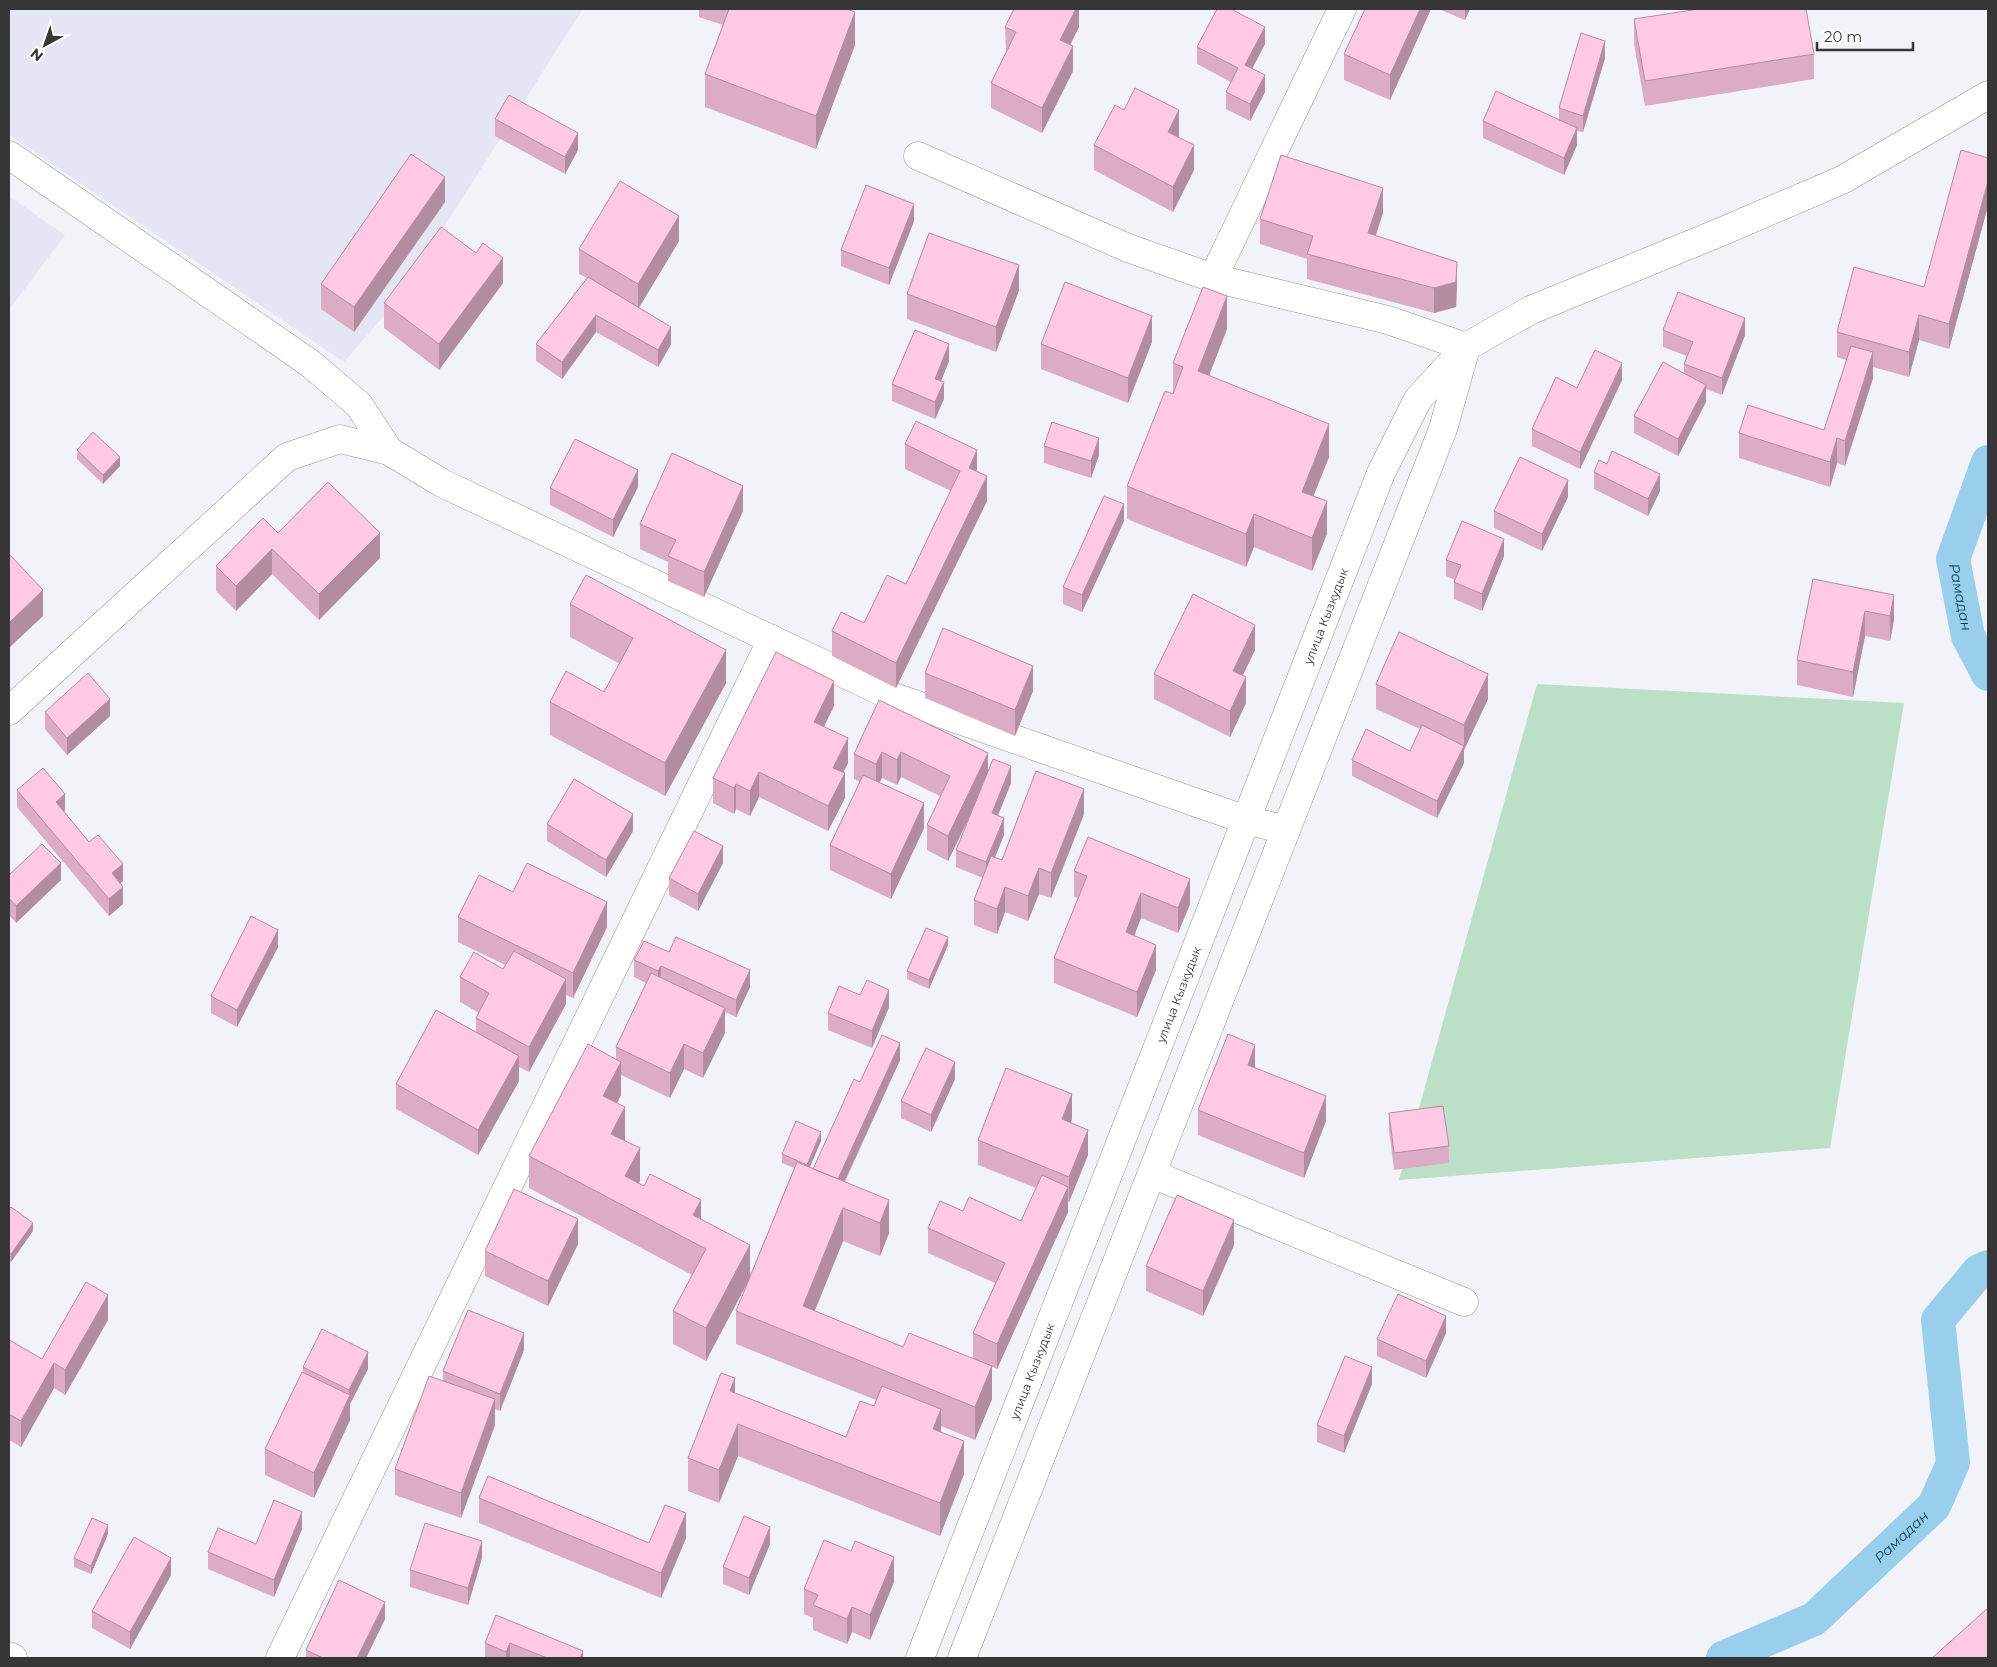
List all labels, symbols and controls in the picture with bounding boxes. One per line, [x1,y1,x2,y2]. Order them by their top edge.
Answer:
north arrow [20,20,70,70]
scale bar [1817,20,1913,52]
text: 20 m [1824,27,1862,46]
text: N [27,44,47,65]
water label: Рамадан [1945,562,1976,632]
street label: улица Кызкудык [1299,566,1351,667]
street label: улица Кызкудык [1152,944,1204,1046]
street label: улица Кызкудык [1006,1321,1057,1422]
water label: Рамадан [1870,1507,1932,1567]

